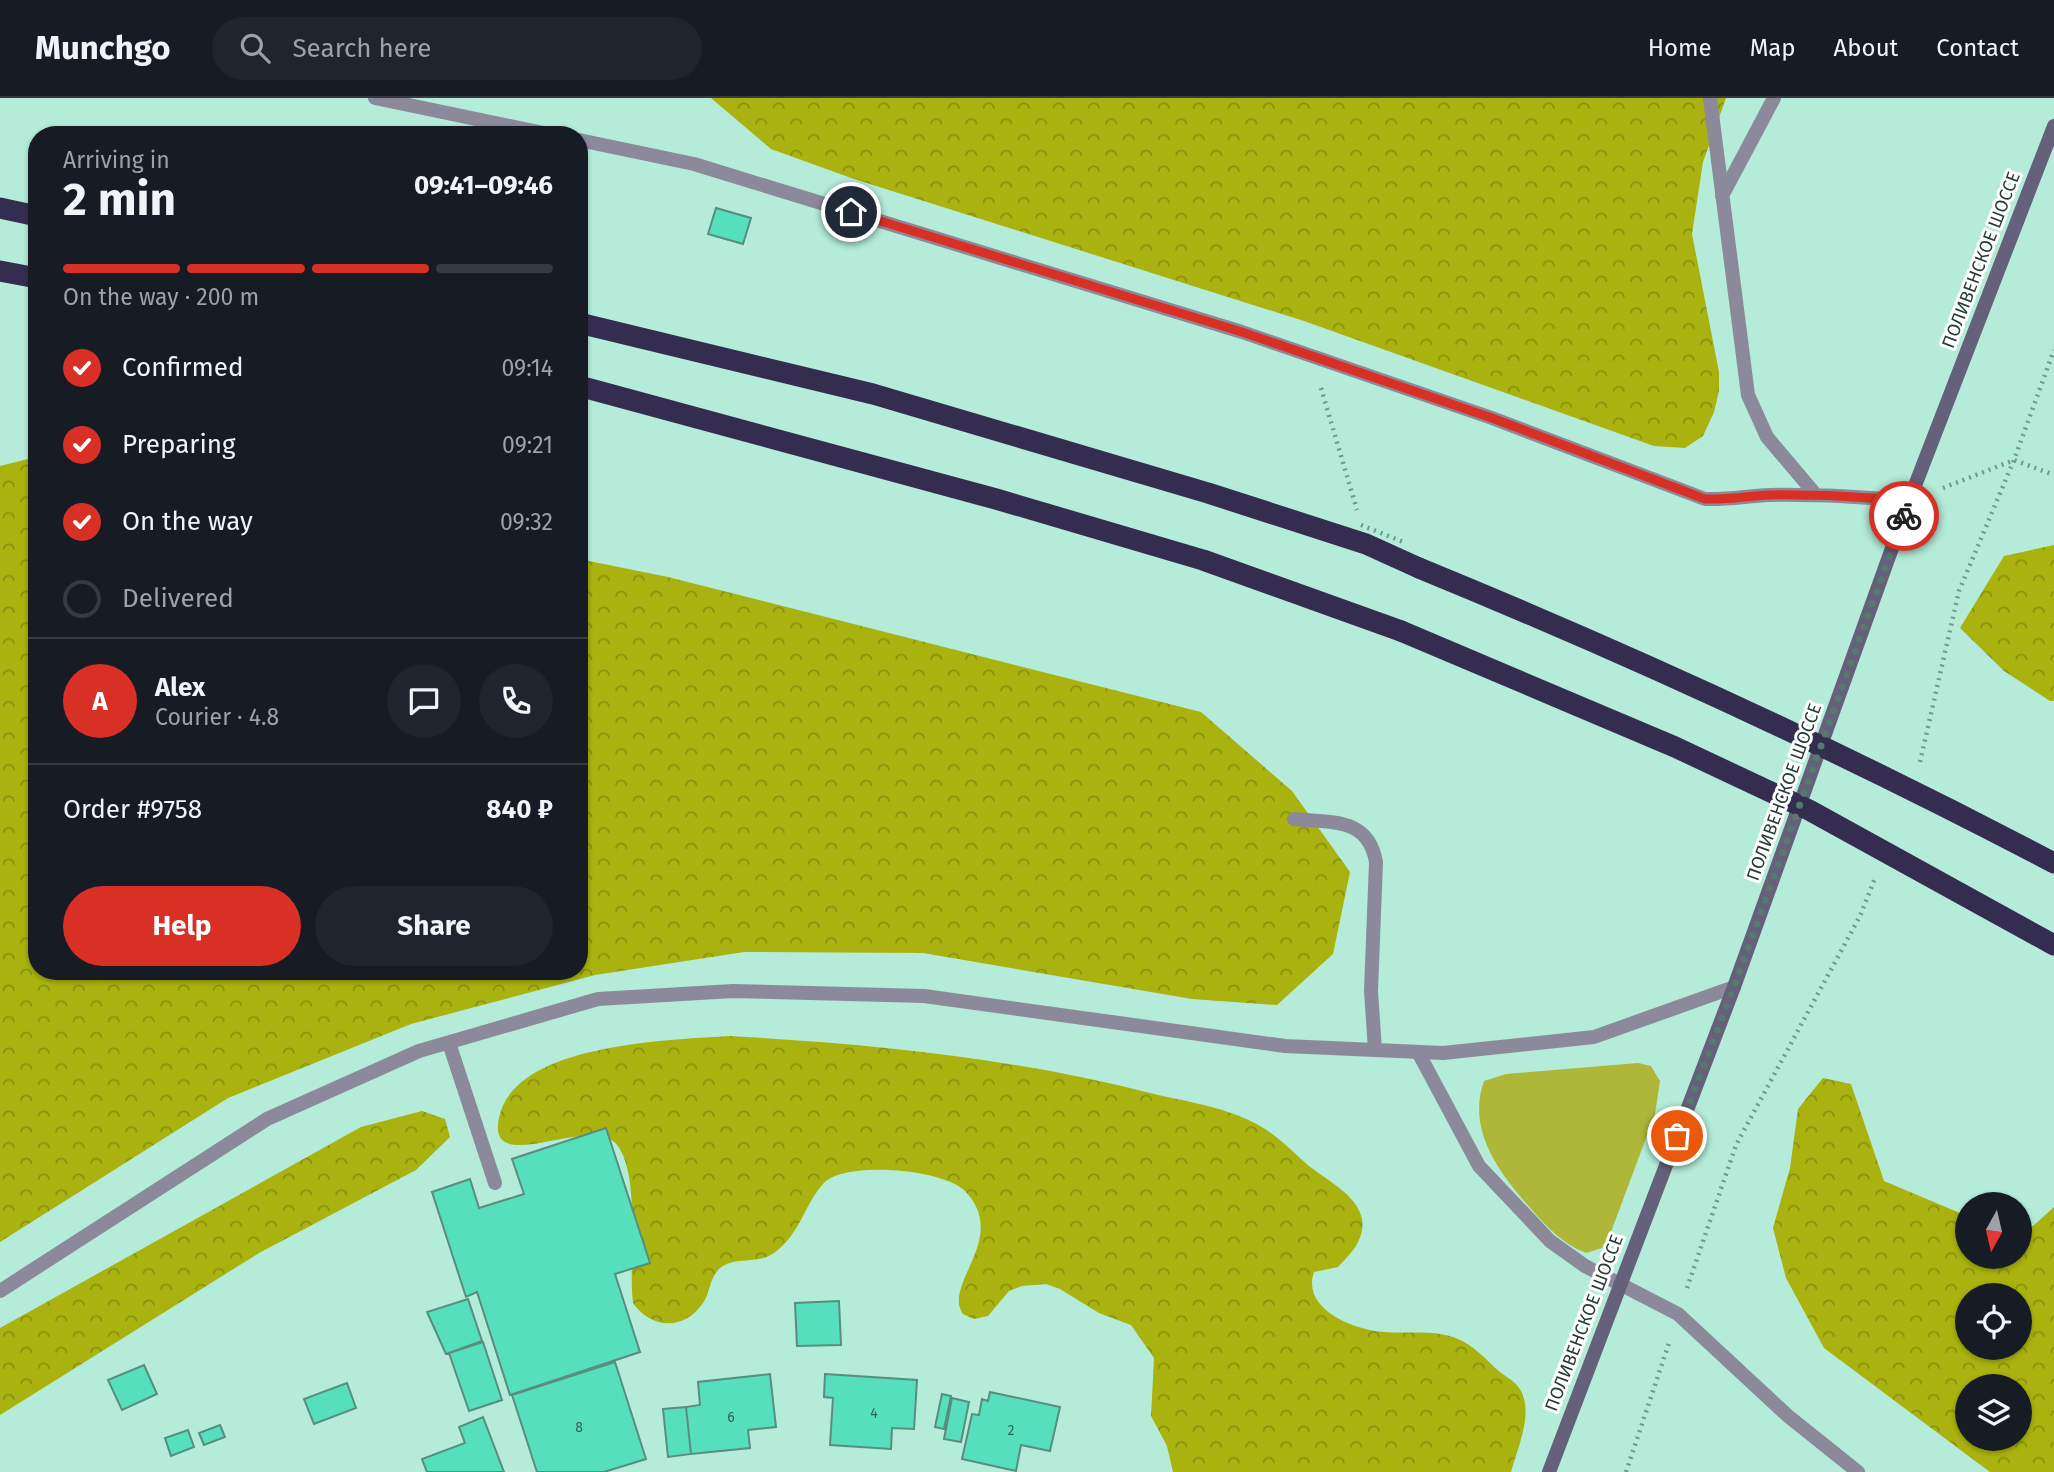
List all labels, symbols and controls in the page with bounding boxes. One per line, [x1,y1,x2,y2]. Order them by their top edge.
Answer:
search box [212,17,702,80]
text: Munchgo [35,28,170,68]
icon: search [236,29,274,67]
text: Search here [292,33,431,64]
text: Home [1648,34,1712,62]
text: Map [1750,34,1796,62]
text: About [1834,34,1898,62]
text: Contact [1936,34,2019,62]
text: Arriving in [63,146,170,174]
street label: ПОЛИВЕНСКОЕ ШОССЕ [1937,169,2025,351]
text: 09:41–09:46 [414,170,553,201]
text: 2 min [63,172,176,227]
pin [821,182,881,242]
icon: home [832,193,870,231]
text: On the way · 200 m [63,283,259,311]
icon: check [63,349,101,387]
text: Confirmed [122,352,243,383]
text: 09:14 [502,354,553,382]
icon: check [63,426,101,464]
text: Preparing [122,429,235,460]
text: 09:21 [502,431,553,459]
courier [1869,481,1939,551]
icon: bike [1885,497,1923,535]
icon: check [63,503,101,541]
text: On the way [122,506,253,537]
text: 09:32 [500,508,553,536]
text: Delivered [122,583,234,614]
button: chat [387,664,461,738]
button: phone [479,664,553,738]
text: Alex [155,672,205,703]
text: A [92,686,108,717]
street label: ПОЛИВЕНСКОЕ ШОССЕ [1742,700,1826,884]
text: Courier · 4.8 [155,703,279,731]
text: Order #9758 [63,794,202,825]
text: 840 ₽ [486,794,553,825]
button: Help [63,886,301,966]
button: Share [315,886,553,966]
pin [1647,1106,1707,1166]
icon: bag [1658,1117,1696,1155]
north arrow [1955,1192,2032,1269]
map controls [1955,1192,2032,1451]
street label: ПОЛИВЕНСКОЕ ШОССЕ [1540,1232,1628,1414]
button: locate [1955,1283,2032,1360]
button: layers [1955,1374,2032,1451]
house number: 4 [870,1405,878,1422]
house number: 6 [727,1409,735,1426]
house number: 8 [575,1419,583,1436]
house number: 2 [1008,1422,1015,1439]

